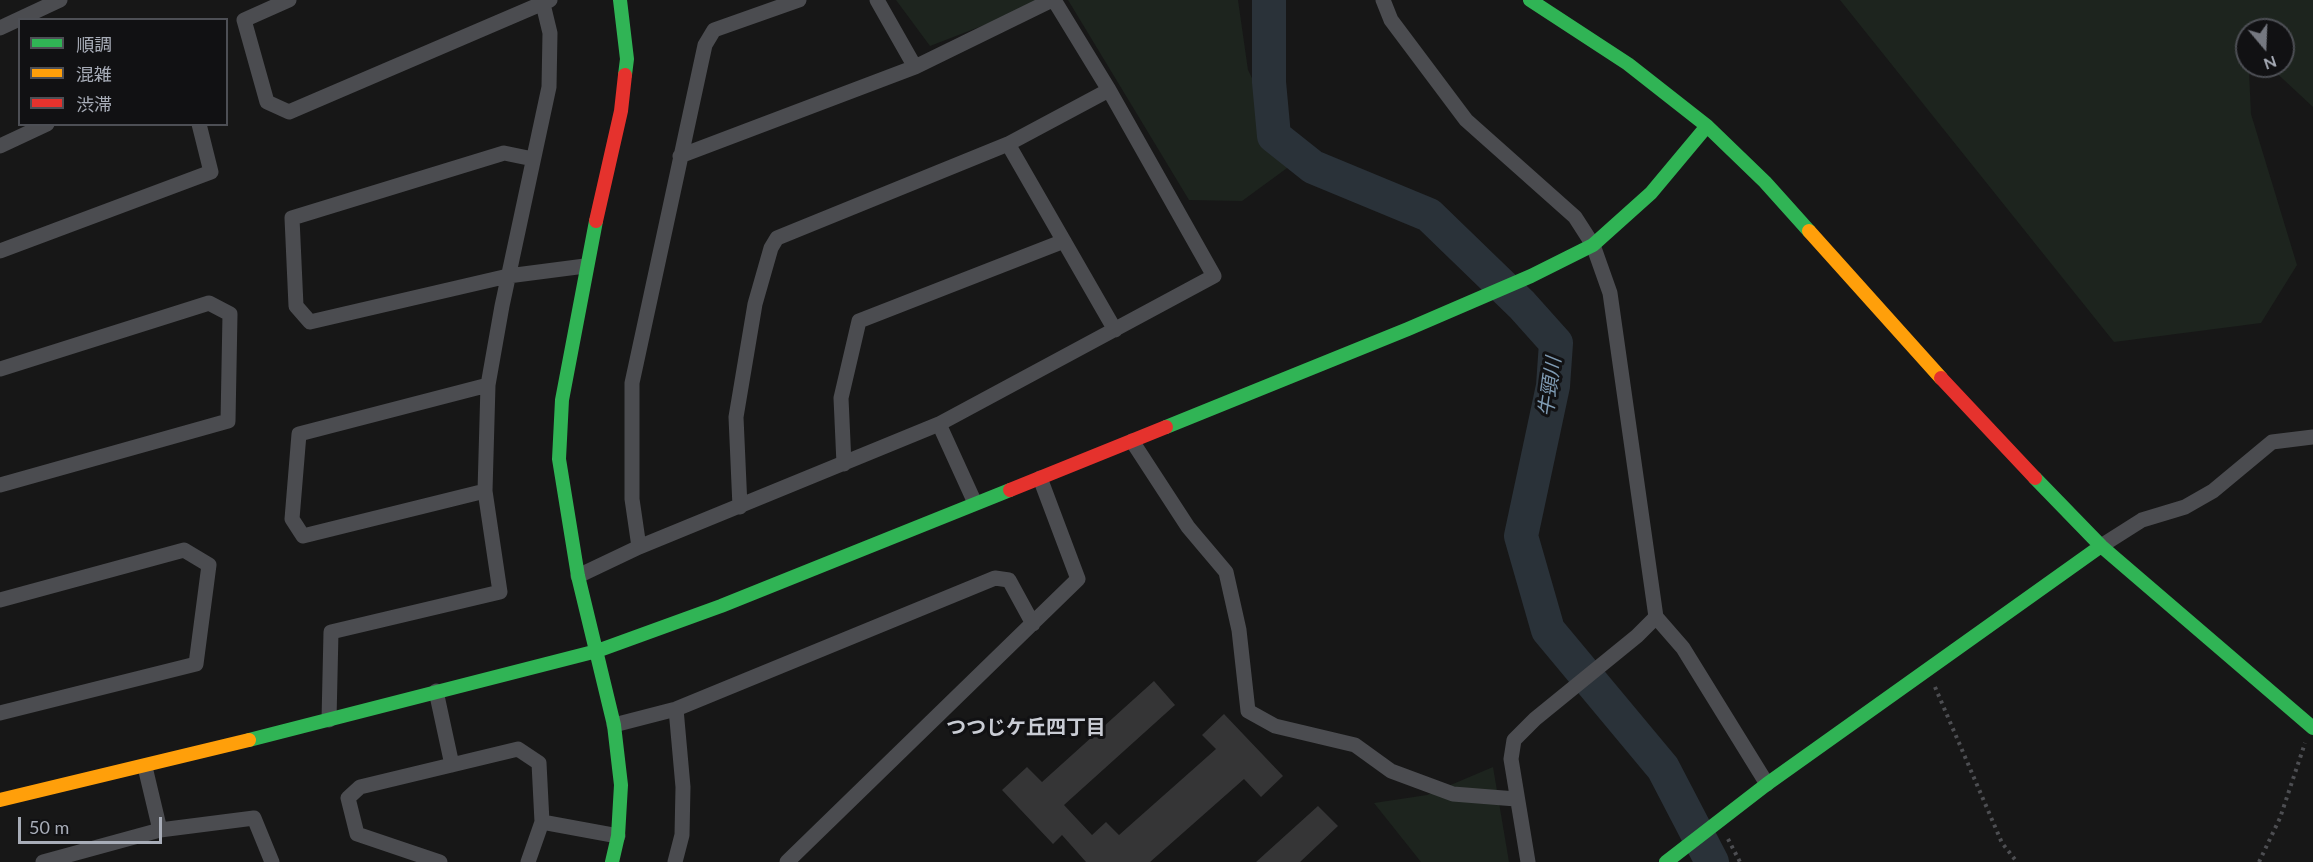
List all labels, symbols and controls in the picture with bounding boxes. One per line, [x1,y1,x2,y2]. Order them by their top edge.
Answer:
legend [18,18,228,126]
north arrow [2235,18,2295,78]
text: 順調 [76,33,112,55]
text: N [2261,53,2279,75]
text: 混雑 [76,63,112,85]
text: 渋滞 [76,93,112,115]
water label: 牛頸川 [1534,356,1566,418]
district label: つつじケ丘四丁目 [946,716,1106,740]
scale bar [21,805,165,843]
text: 50 m [29,816,69,838]

